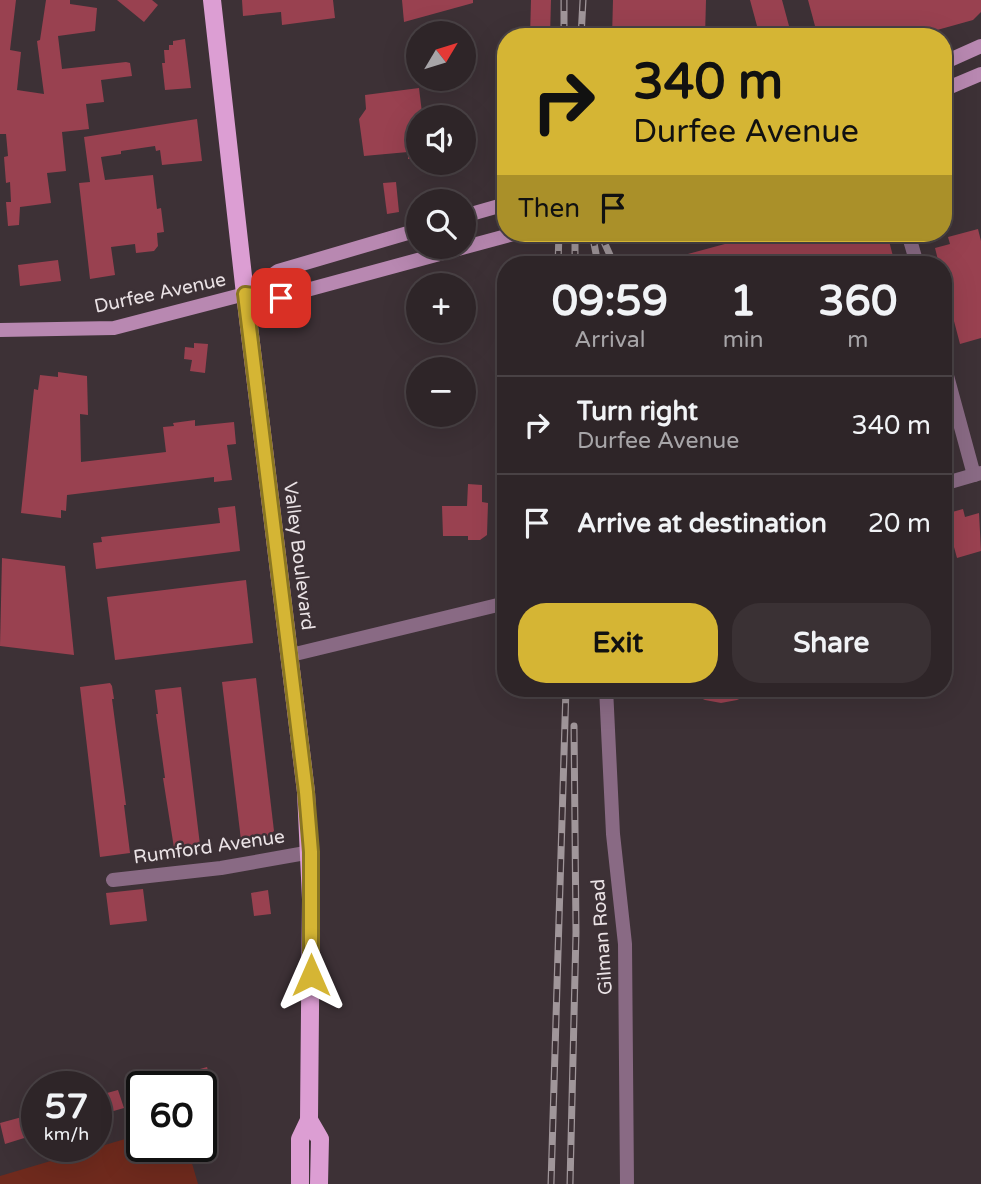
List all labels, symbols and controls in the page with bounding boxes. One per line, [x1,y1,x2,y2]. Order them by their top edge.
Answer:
north arrow [406,21,476,91]
map controls [406,21,476,427]
text: 340 m [633,53,783,112]
icon: right [518,56,609,147]
button: sound [406,105,476,175]
text: Durfee Avenue [633,113,859,151]
button: search [406,189,476,259]
icon: arrive [594,189,632,227]
text: Then [518,193,580,224]
street label: Durfee Avenue [92,268,228,318]
pin [251,268,311,328]
button: + [406,273,476,343]
text: 09:59 [552,276,668,327]
text: 1 [730,276,756,327]
text: 360 [818,276,897,327]
icon: arrive [262,279,300,317]
text: Arrival [574,326,645,354]
text: min [723,326,764,354]
text: m [847,326,868,354]
button: − [406,357,476,427]
text: Turn right [577,396,698,427]
icon: right [518,406,556,444]
text: 340 m [851,410,931,441]
text: Durfee Avenue [577,427,739,455]
street label: Valley Boulevard [279,481,319,631]
icon: arrive [518,504,556,542]
text: Arrive at destination [577,508,827,539]
text: 20 m [868,508,931,539]
button: Exit [518,603,718,683]
button: Share [732,603,931,683]
street label: Rumford Avenue [132,825,286,869]
street label: Gilman Road [587,878,617,996]
position arrow [274,938,348,1012]
speed limit sign: 60 [126,1071,217,1162]
text: 57 [45,1086,88,1128]
text: km/h [44,1123,89,1145]

